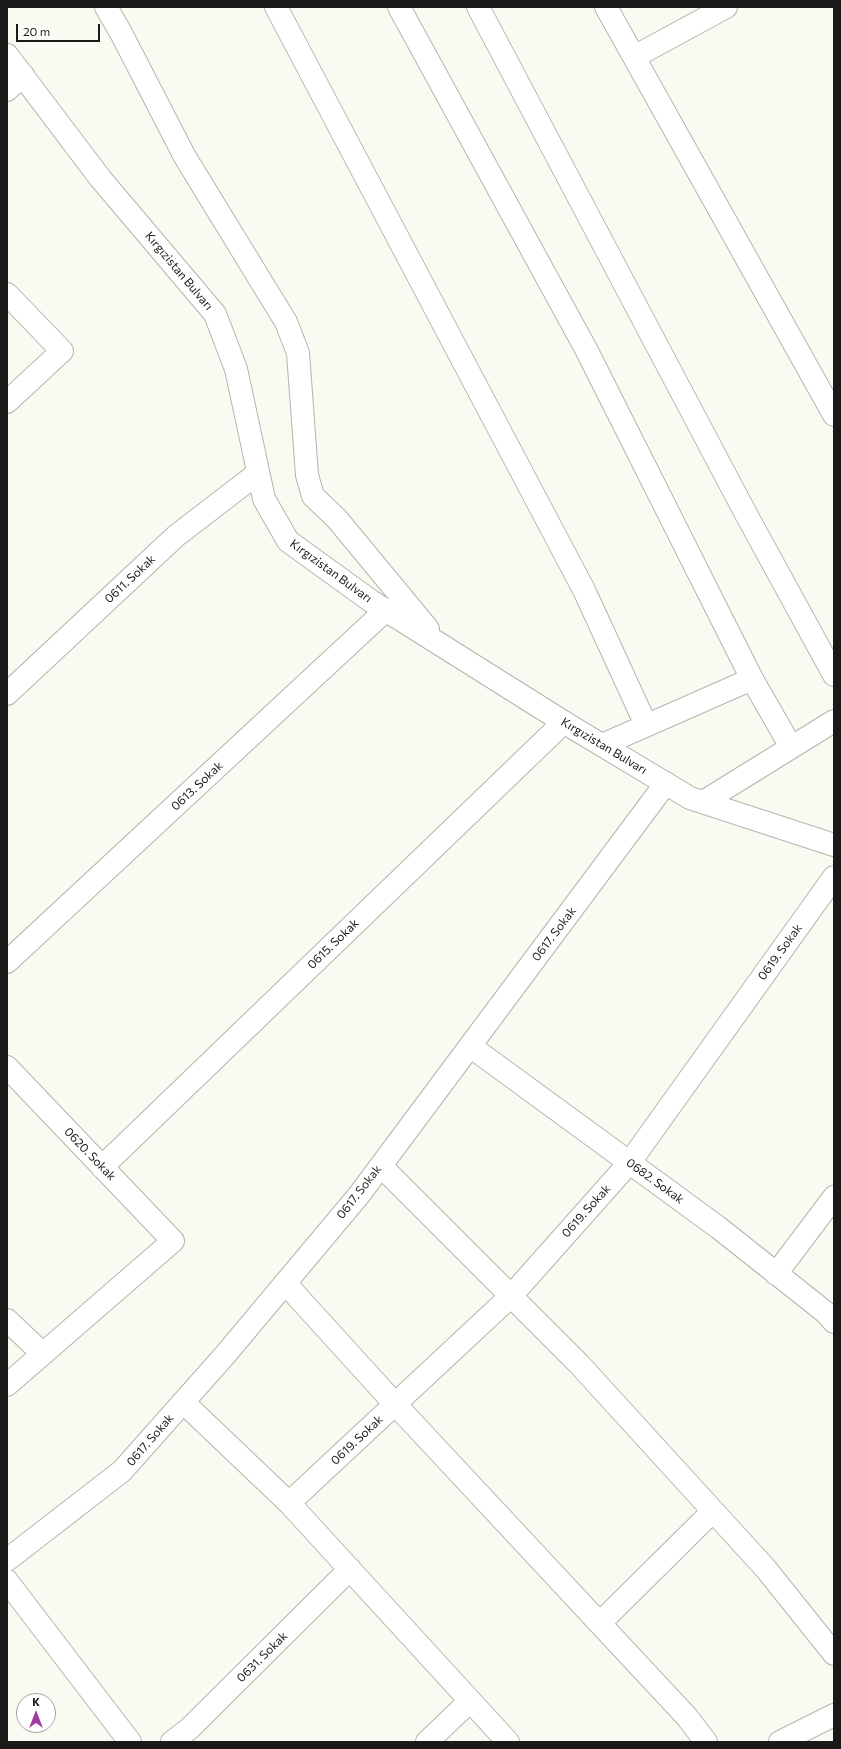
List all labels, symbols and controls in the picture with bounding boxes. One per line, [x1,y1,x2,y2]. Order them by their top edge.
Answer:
scale bar [18,16,102,42]
text: 20 m [23,24,50,38]
street label: Kırgızistan Bulvarı [142,229,216,313]
street label: Kırgızistan Bulvarı [287,536,375,606]
street label: 0611. Sokak [102,552,158,606]
street label: Kırgızistan Bulvarı [558,715,650,777]
street label: 0613. Sokak [168,758,226,814]
street label: 0617. Sokak [529,904,579,964]
street label: 0615. Sokak [304,916,362,972]
street label: 0619. Sokak [755,921,805,983]
street label: 0620. Sokak [61,1125,119,1183]
street label: 0682. Sokak [623,1155,687,1207]
street label: 0617. Sokak [334,1162,384,1222]
street label: 0619. Sokak [559,1182,613,1240]
street label: 0617. Sokak [123,1411,177,1469]
street label: 0619. Sokak [328,1412,386,1468]
street label: 0631. Sokak [234,1629,290,1685]
north arrow [16,1693,56,1733]
text: K [32,1695,40,1708]

